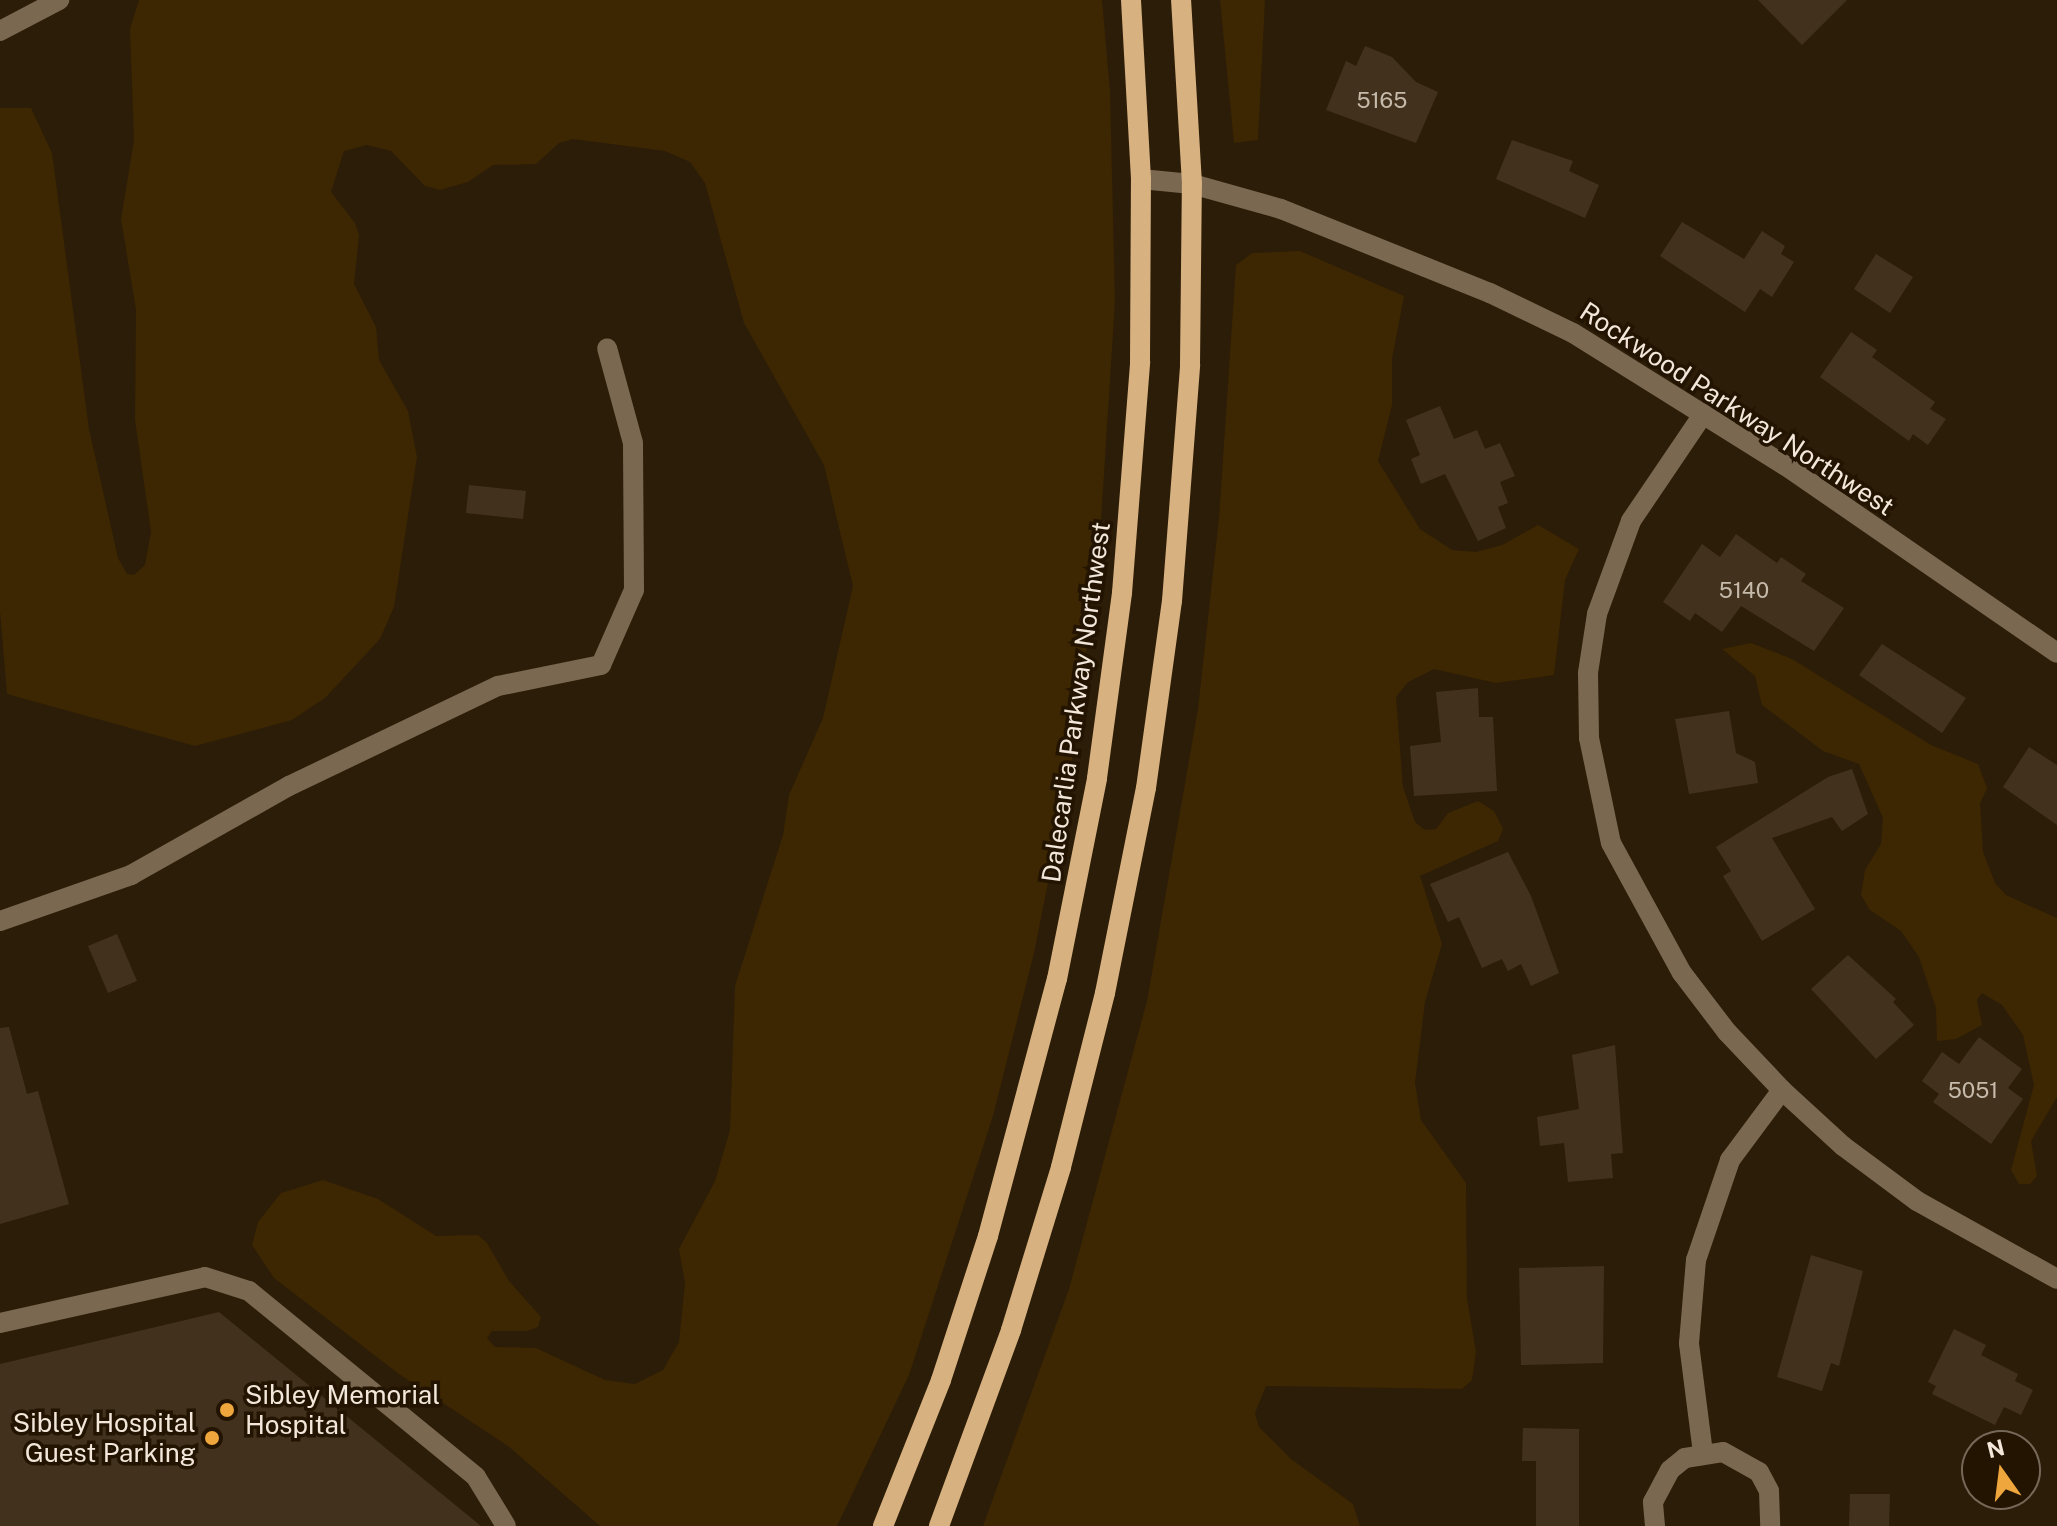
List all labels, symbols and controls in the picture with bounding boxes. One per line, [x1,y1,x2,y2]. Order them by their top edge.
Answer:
house number: 5165 [1357,88,1407,114]
street label: Rockwood Parkway Northwest [1574,296,1900,522]
street label: Dalecarlia Parkway Northwest [1035,520,1117,884]
house number: 5140 [1719,578,1769,604]
house number: 5051 [1948,1078,1998,1104]
place label: Sibley Memorial Hospital [245,1379,440,1440]
marker: Sibley Memorial Hospital [216,1399,238,1421]
place label: Sibley Hospital Guest Parking [13,1407,196,1468]
marker: Sibley Hospital Guest Parking [203,1429,221,1447]
north arrow [1961,1430,2041,1510]
text: N [1984,1434,2007,1463]

